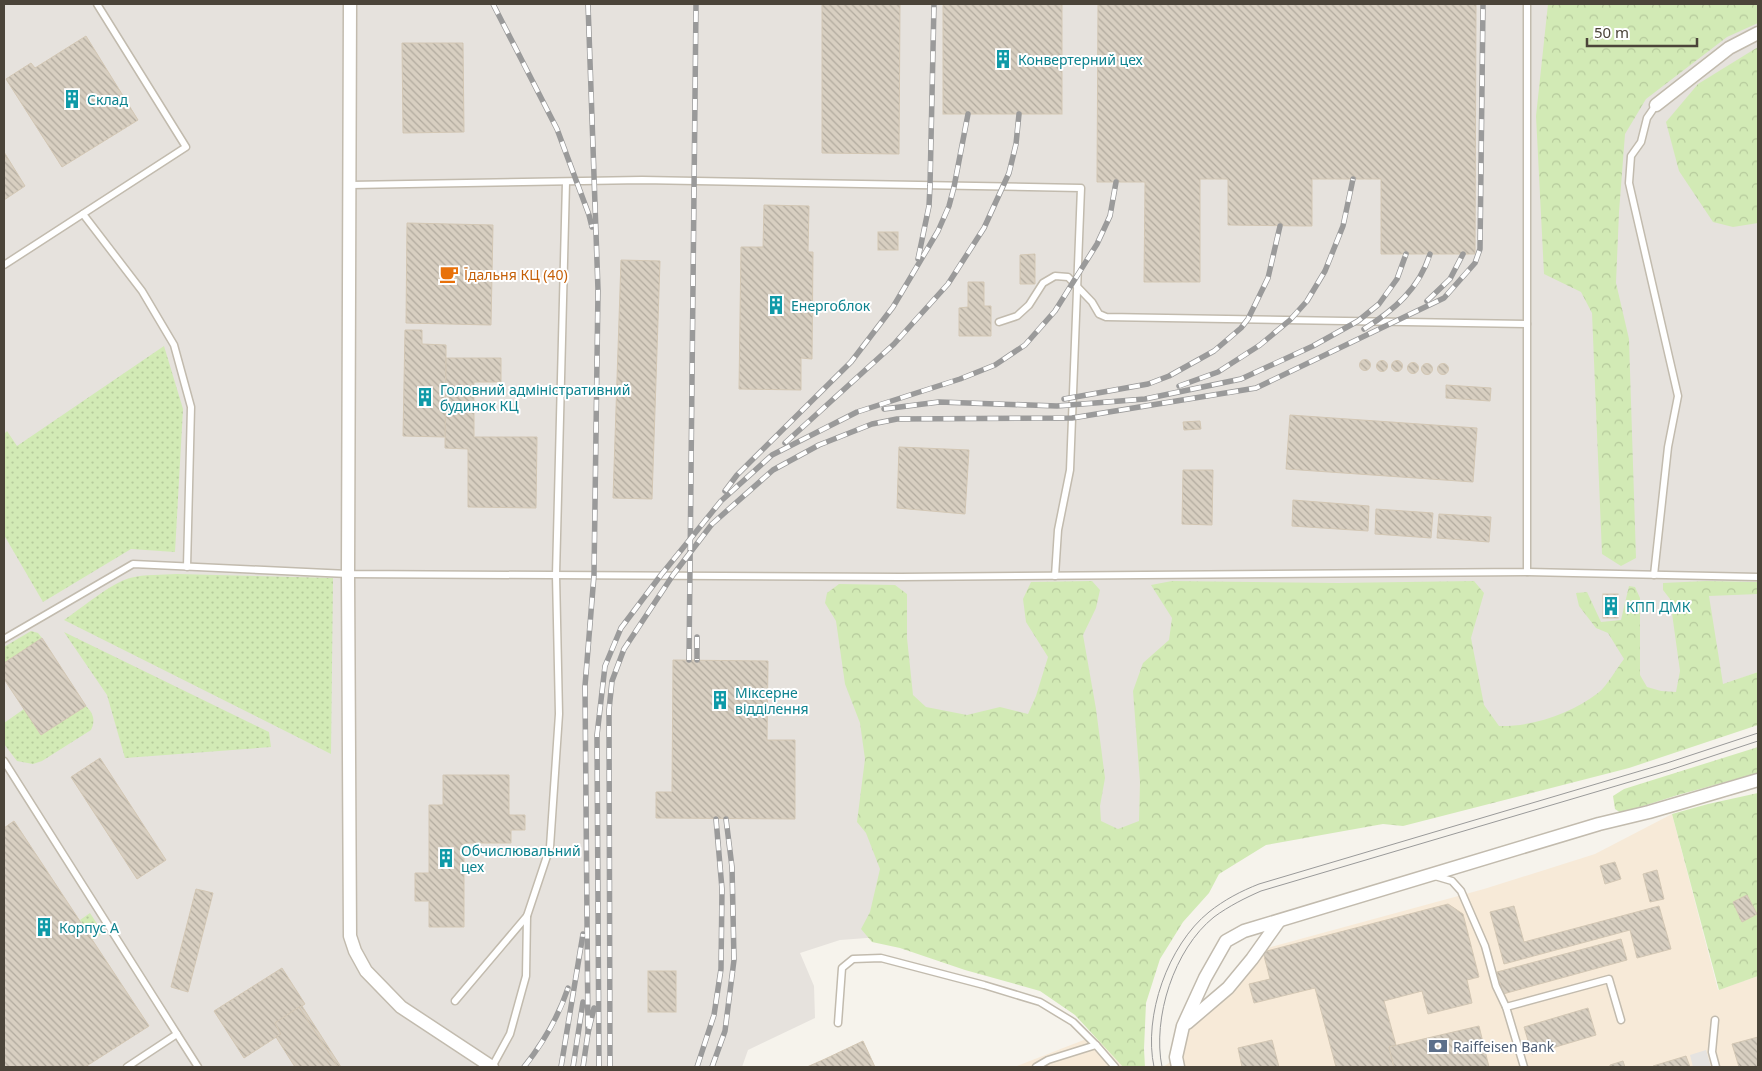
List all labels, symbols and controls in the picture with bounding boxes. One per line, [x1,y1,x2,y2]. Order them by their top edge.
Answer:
scale bar [1587,15,1697,47]
text: 50 m [1594,22,1629,42]
building icon: Конвертерний цех [992,48,1014,70]
place label: Конвертерний цех [1018,50,1144,69]
building icon: Склад [61,88,83,110]
place label: Склад [87,90,128,109]
cafe icon: Їдальня КЦ (40) [438,263,460,285]
place label: Їдальня КЦ (40) [464,265,568,284]
building icon: Енергоблок [765,294,787,316]
place label: Енергоблок [791,296,871,315]
place label: Головний адміністративний будинок КЦ [440,380,630,415]
building icon: Головний адміністративний будинок КЦ [414,386,436,408]
building icon: КПП ДМК [1600,595,1622,617]
place label: КПП ДМК [1626,597,1691,616]
place label: Міксерне відділення [735,683,809,718]
building icon: Міксерне відділення [709,689,731,711]
place label: Обчислювальний цех [461,841,581,876]
building icon: Обчислювальний цех [435,847,457,869]
building icon: Корпус А [33,916,55,938]
place label: Корпус А [59,918,119,937]
bank icon: Raiffeisen Bank [1427,1035,1449,1057]
place label: Raiffeisen Bank [1453,1037,1555,1056]

